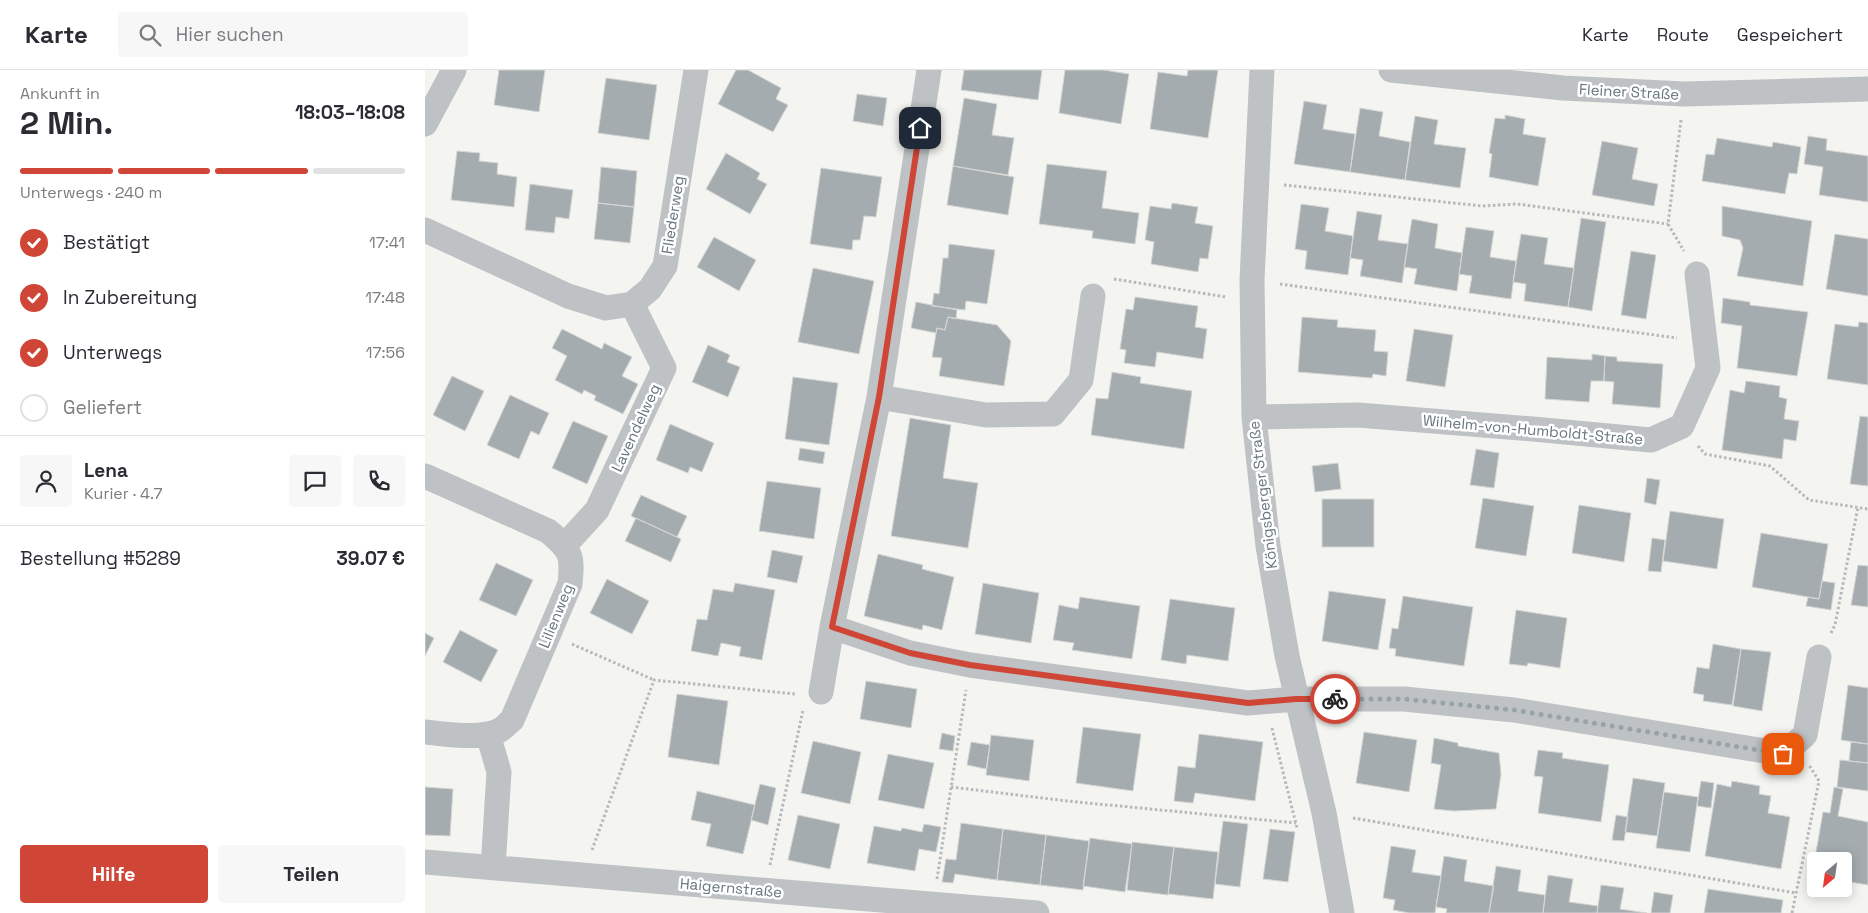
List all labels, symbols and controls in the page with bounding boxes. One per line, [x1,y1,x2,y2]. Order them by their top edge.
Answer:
search box [118,12,468,57]
text: Karte [25,19,88,50]
icon: search [136,21,164,49]
text: Hier suchen [176,22,284,47]
text: Karte [1582,23,1629,46]
text: Route [1657,23,1709,46]
text: Gespeichert [1737,23,1843,46]
street label: Fleiner Straße [1578,79,1680,104]
text: Ankunft in [20,83,100,104]
text: 18:03–18:08 [295,100,405,125]
text: 2 Min. [20,103,113,143]
pin [899,107,941,149]
icon: home [906,114,934,142]
street label: Fliederweg [657,174,688,255]
text: Unterwegs · 240 m [20,182,162,203]
icon: check [20,229,48,257]
text: Bestätigt [63,230,150,255]
text: 17:41 [369,232,405,253]
icon: check [20,284,48,312]
text: In Zubereitung [63,285,197,310]
text: 17:48 [365,287,405,308]
icon: check [20,339,48,367]
text: Unterwegs [63,340,162,365]
text: 17:56 [366,342,405,363]
street label: Lavendelweg [607,381,664,475]
text: Geliefert [63,395,142,420]
street label: Wilhelm-von-Humboldt-Straße [1422,410,1644,449]
street label: Königsberger Straße [1244,420,1281,570]
button: person [20,455,72,507]
button: chat [289,455,341,507]
button: phone [353,455,405,507]
text: Lena [84,458,128,483]
text: Kurier · 4.7 [84,483,163,504]
text: Bestellung #5289 [20,546,181,571]
text: 39.07 € [336,546,405,571]
street label: Lilienweg [534,581,577,651]
courier [1310,674,1360,724]
icon: bike [1321,685,1349,713]
pin [1762,733,1804,775]
icon: bag [1769,740,1797,768]
button: Hilfe [20,845,208,903]
button: Teilen [218,845,405,903]
north arrow [1807,852,1853,898]
map controls [1807,852,1852,897]
street label: Haigernstraße [679,874,783,901]

